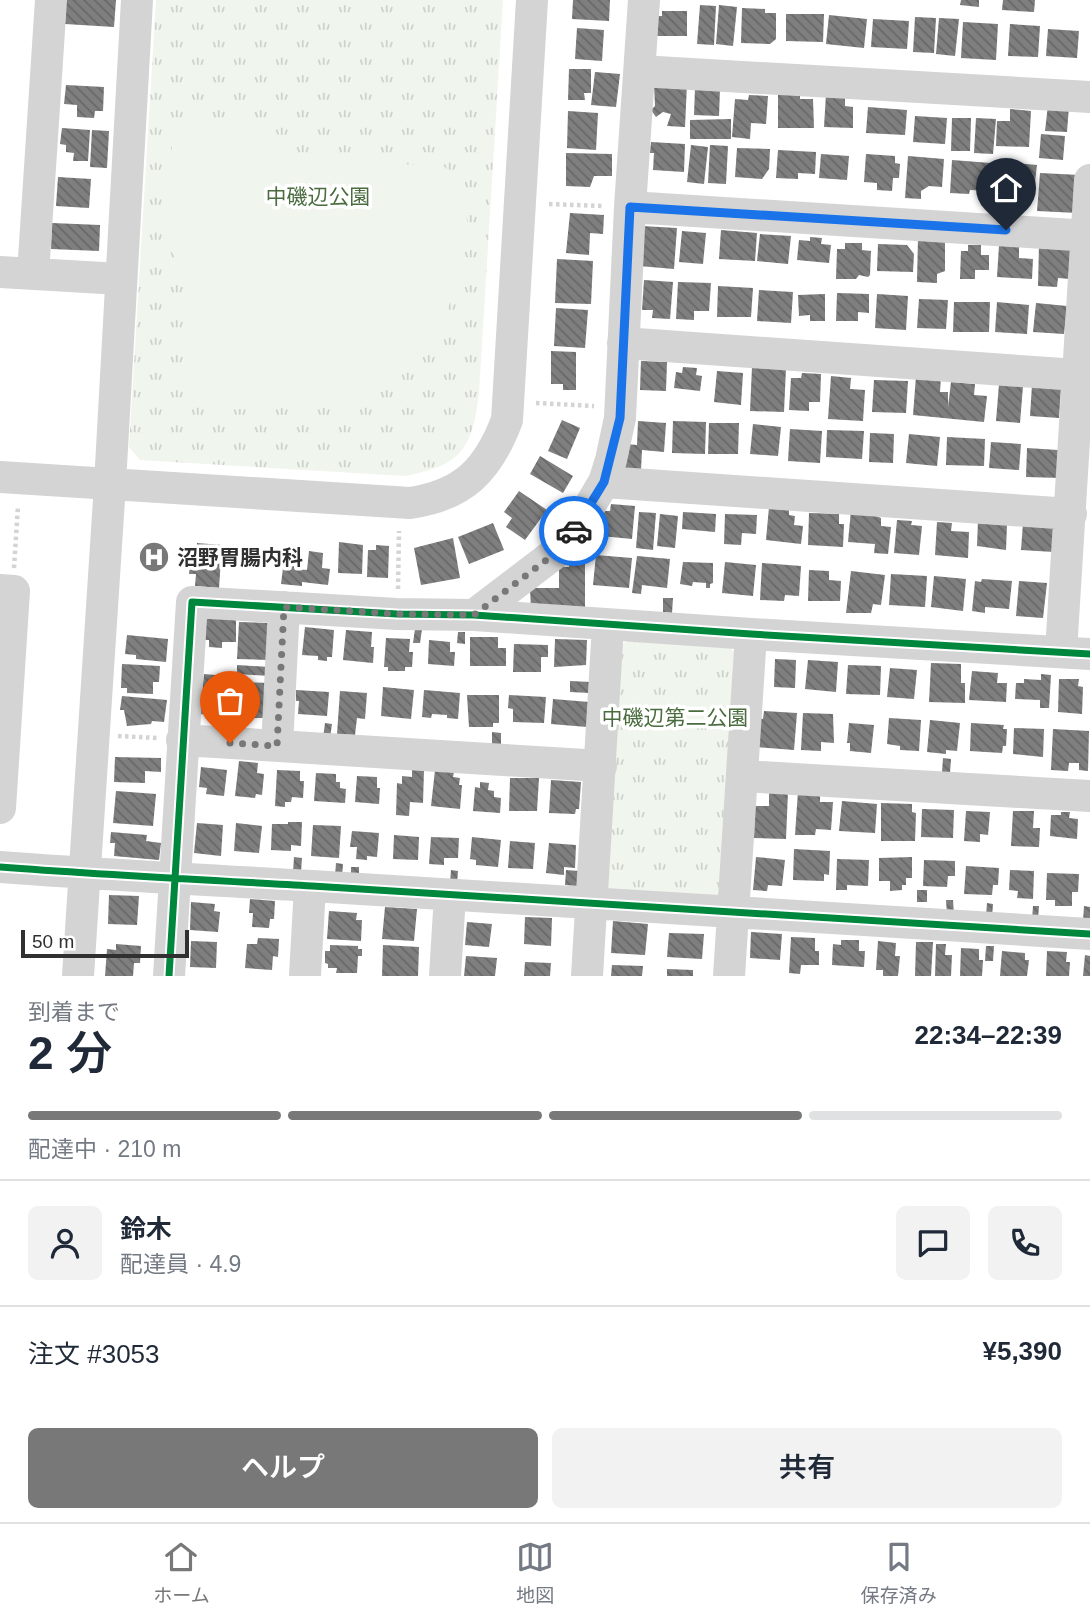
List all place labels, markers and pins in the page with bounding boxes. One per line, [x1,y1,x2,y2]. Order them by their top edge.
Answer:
pin [976,158,1036,230]
hospital icon: 沼野胃腸内科 [137,540,171,574]
place label: 沼野胃腸内科 [177,546,303,569]
pin [200,671,260,743]

